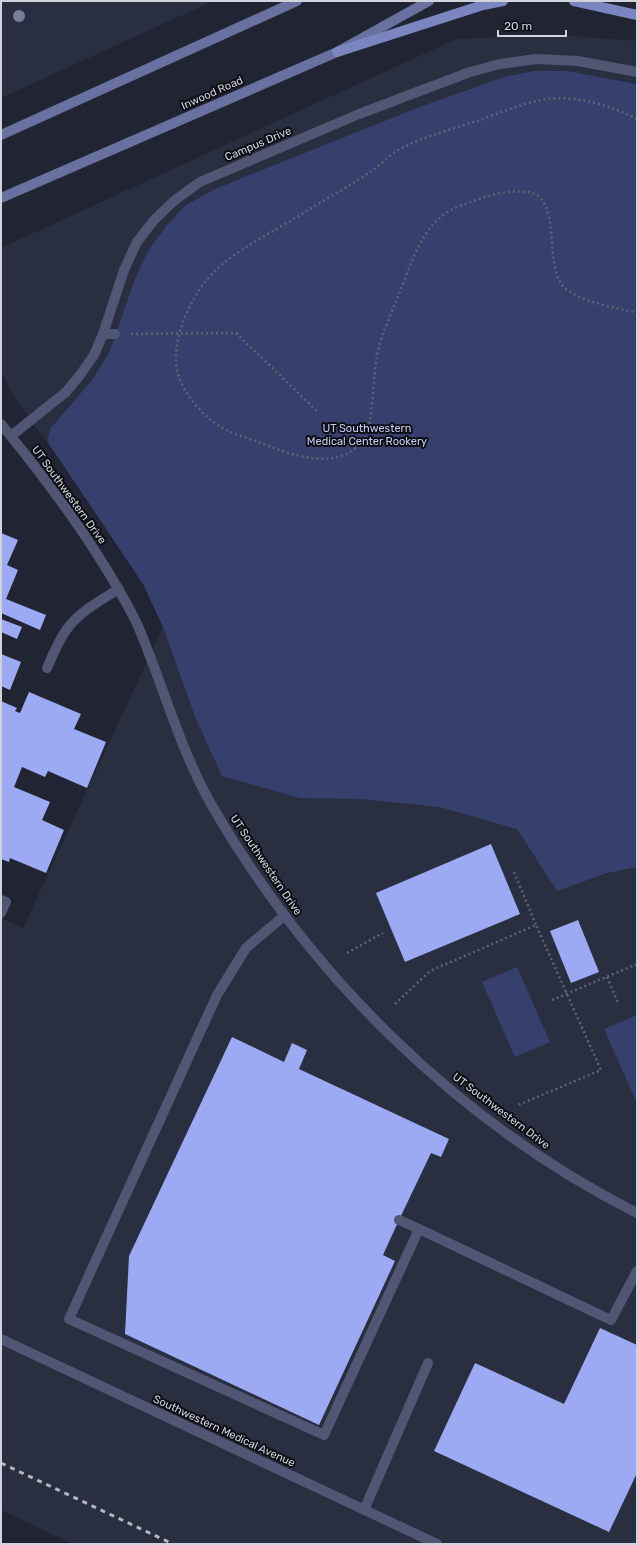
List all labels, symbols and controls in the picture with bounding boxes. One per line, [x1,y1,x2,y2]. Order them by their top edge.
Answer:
scale bar [498,12,566,38]
text: 20 m [504,19,532,33]
street label: Inwood Road [179,74,245,112]
street label: Campus Drive [223,124,293,164]
park label: UT Southwestern Medical Center Rookery [307,422,427,448]
street label: UT Southwestern Drive [29,443,109,547]
street label: UT Southwestern Drive [228,812,304,918]
street label: UT Southwestern Drive [450,1070,552,1152]
street label: Southwestern Medical Avenue [151,1392,297,1470]

